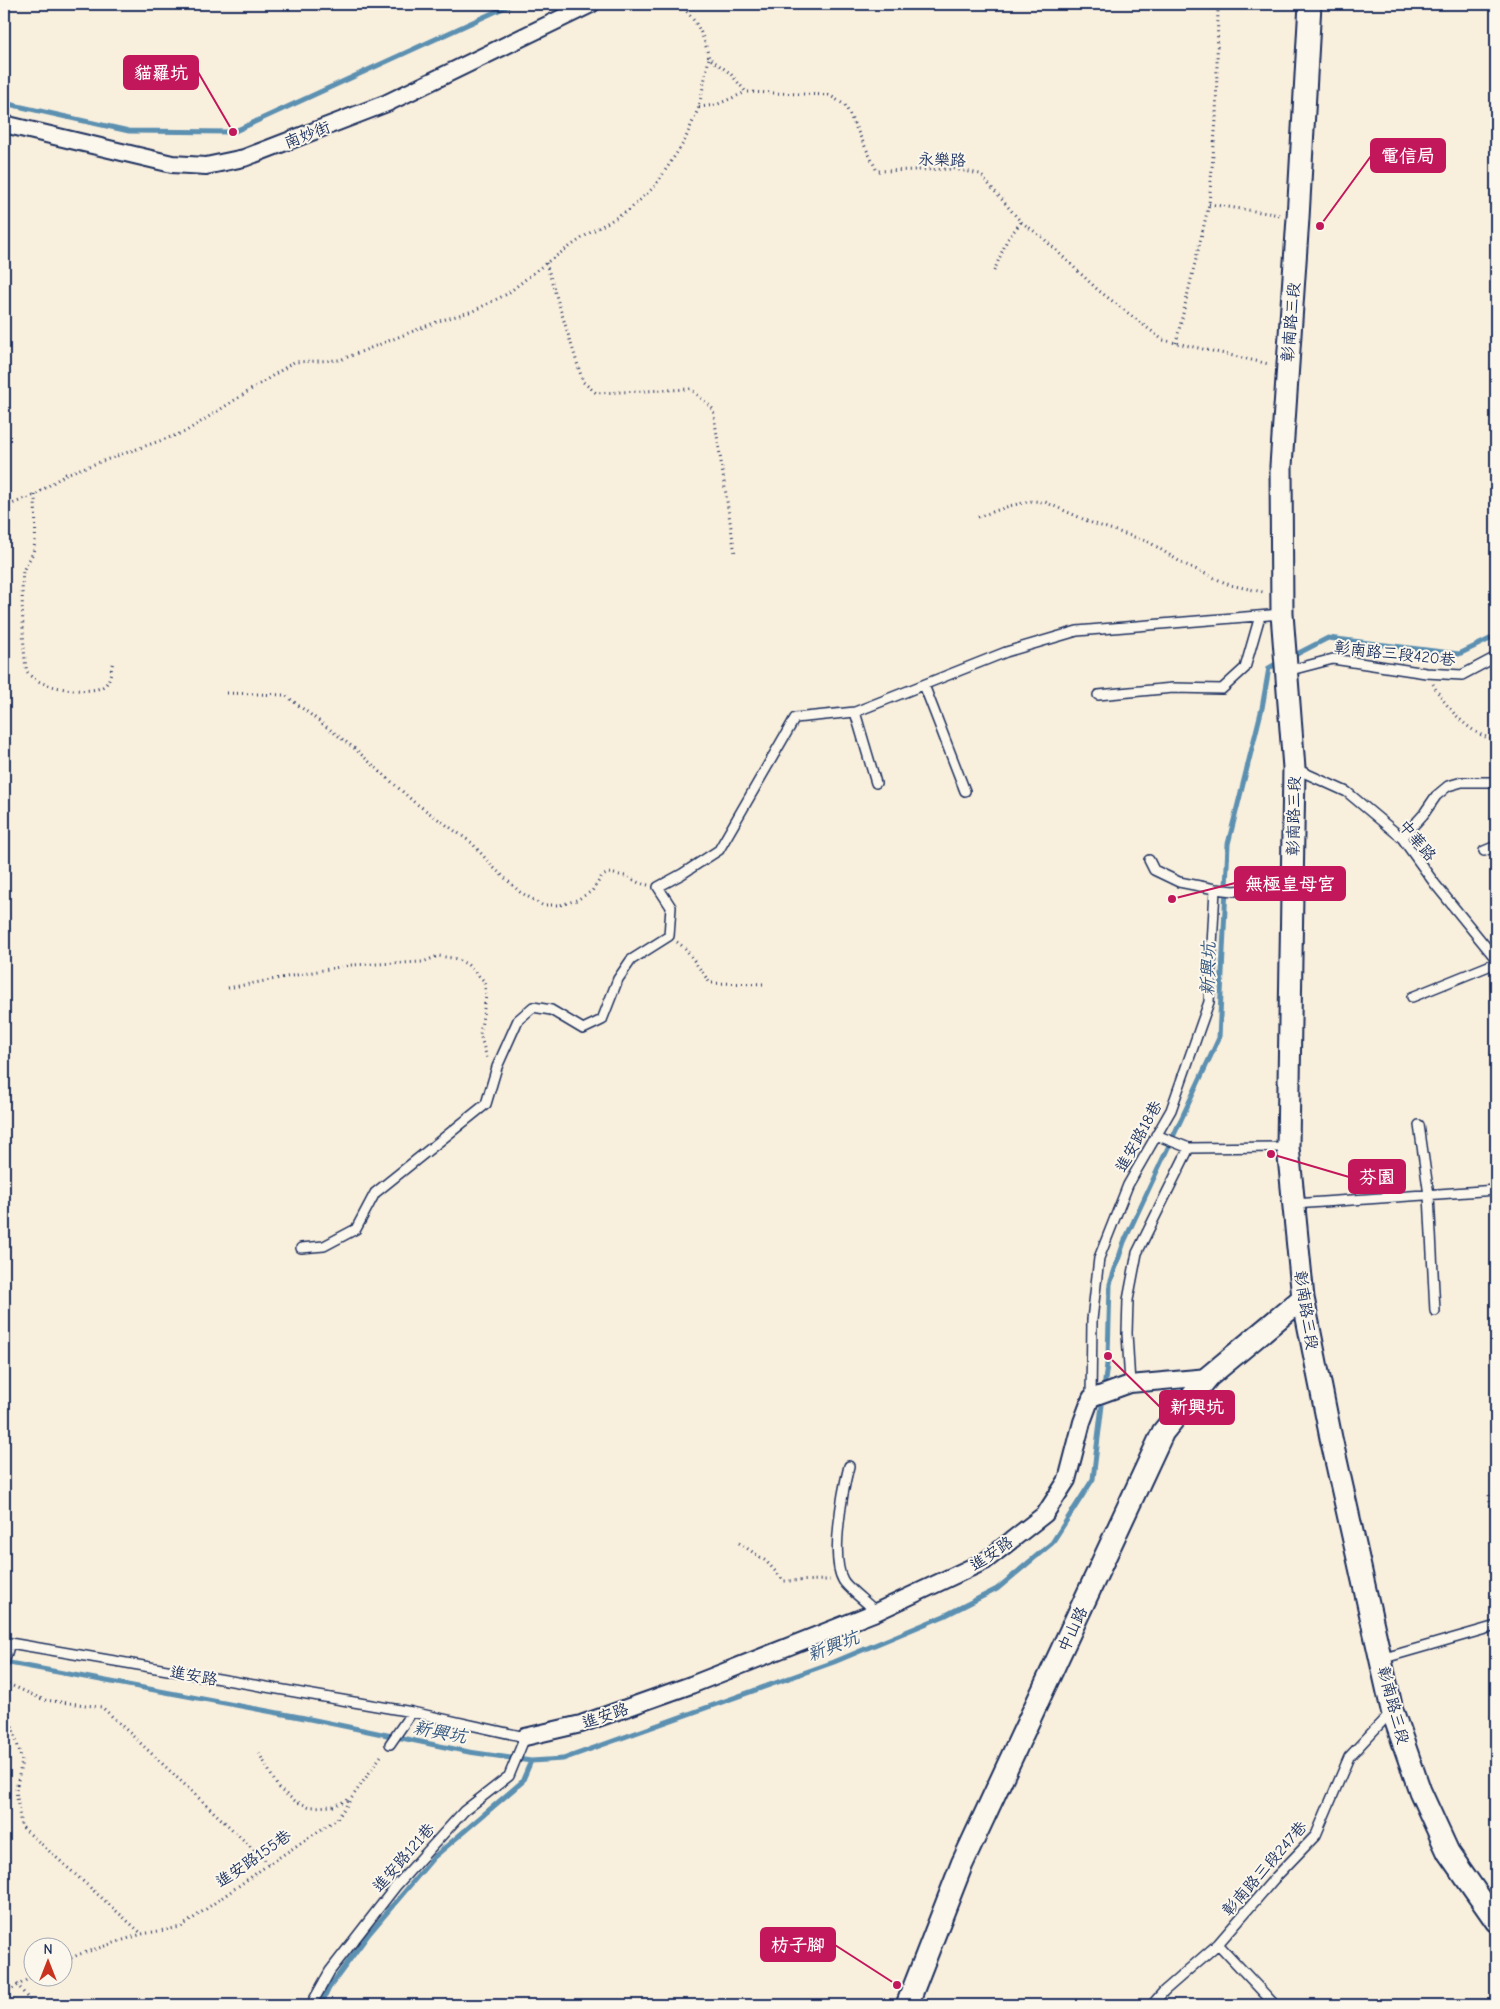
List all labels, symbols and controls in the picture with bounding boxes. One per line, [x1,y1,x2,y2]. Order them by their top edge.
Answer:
callout: 貓羅坑 [124,56,198,89]
text: 貓羅坑 [134,63,188,84]
street label: 南妙街 [282,118,333,152]
callout: 電信局 [1371,139,1445,172]
text: 電信局 [1381,146,1435,167]
street label: 永樂路 [918,150,966,170]
street label: 彰南路三段 [1279,281,1303,363]
street label: 彰南路三段420巷 [1333,639,1456,669]
street label: 彰南路三段 [1284,776,1304,856]
street label: 中華路 [1395,816,1440,865]
callout: 無極皇母宮 [1235,867,1345,900]
text: 無極皇母宮 [1245,874,1335,895]
water label: 新興坑 [1197,940,1220,996]
street label: 進安路18巷 [1112,1098,1166,1175]
callout: 芬園 [1349,1160,1405,1193]
text: 芬園 [1359,1167,1395,1188]
street label: 彰南路三段 [1291,1269,1321,1351]
callout: 新興坑 [1160,1391,1234,1424]
text: 新興坑 [1170,1397,1224,1418]
street label: 進安路 [967,1533,1016,1575]
street label: 中山路 [1055,1604,1091,1655]
water label: 新興坑 [804,1626,864,1666]
street label: 進安路 [169,1663,219,1689]
street label: 彰南路三段 [1374,1664,1412,1746]
street label: 進安路 [580,1700,631,1732]
water label: 新興坑 [411,1717,470,1748]
street label: 彰南路三段247巷 [1219,1818,1311,1920]
street label: 進安路121巷 [369,1820,438,1896]
street label: 進安路155巷 [212,1826,295,1891]
callout: 枋子腳 [761,1928,835,1961]
text: 枋子腳 [771,1935,825,1956]
north arrow [22,1936,72,1986]
text: N [43,1941,53,1958]

